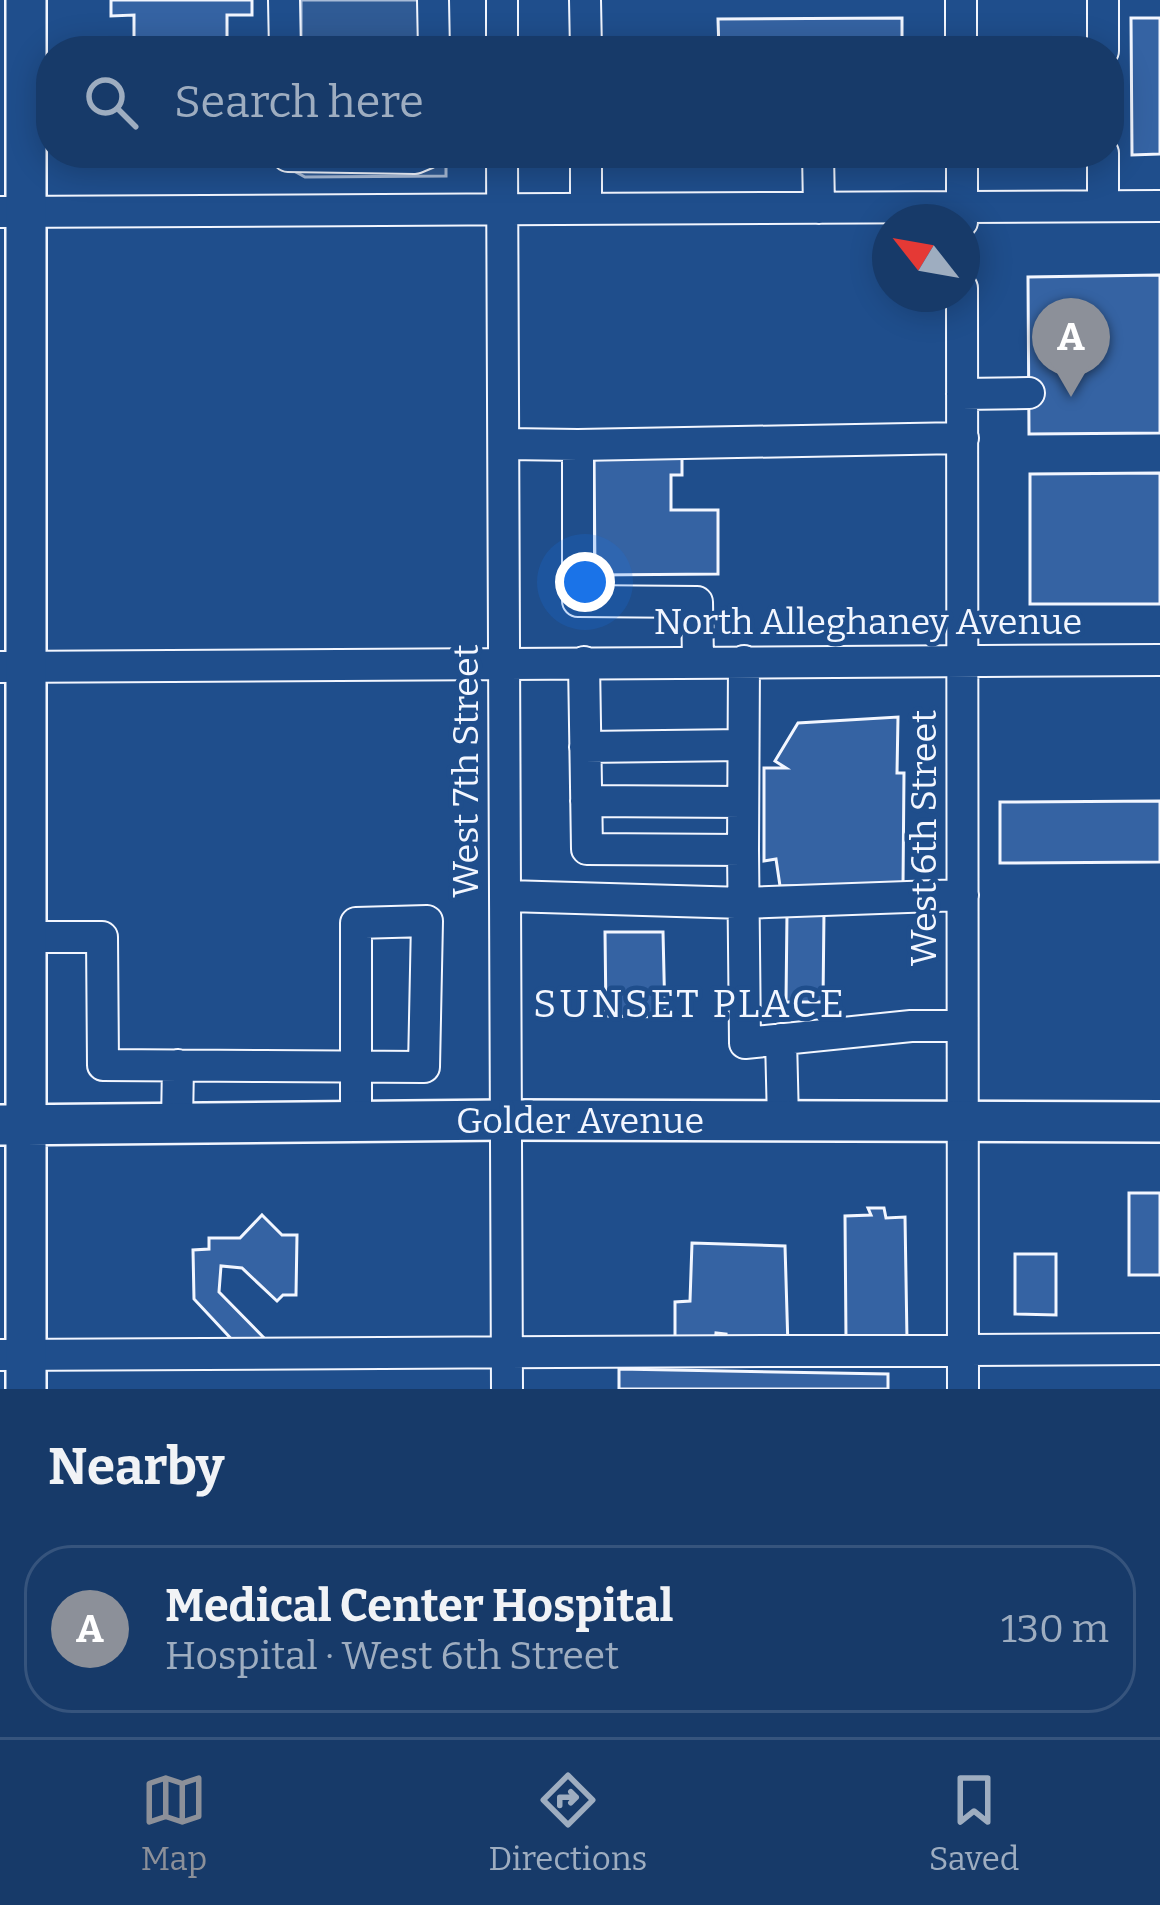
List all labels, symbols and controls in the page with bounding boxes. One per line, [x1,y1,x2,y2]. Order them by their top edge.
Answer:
search box [36,36,1124,168]
icon: search [78,69,144,135]
text: Search here [174,75,424,129]
north arrow [872,204,980,312]
pin: A [1032,298,1110,397]
your location [555,552,615,612]
street label: North Alleghaney Avenue [654,600,1082,644]
street label: West 7th Street [444,644,488,898]
street label: West 6th Street [902,710,946,966]
district label: SUNSET PLACE [533,981,847,1027]
street label: Golder Avenue [456,1099,704,1143]
text: Nearby [48,1436,224,1498]
text: Medical Center Hospital [165,1579,673,1633]
text: A [76,1606,104,1652]
text: 130 m [1001,1606,1109,1652]
text: Hospital · West 6th Street [165,1633,619,1679]
tab: Map [141,1767,207,1879]
tab: Directions [489,1767,647,1879]
tab: Saved [929,1767,1019,1879]

